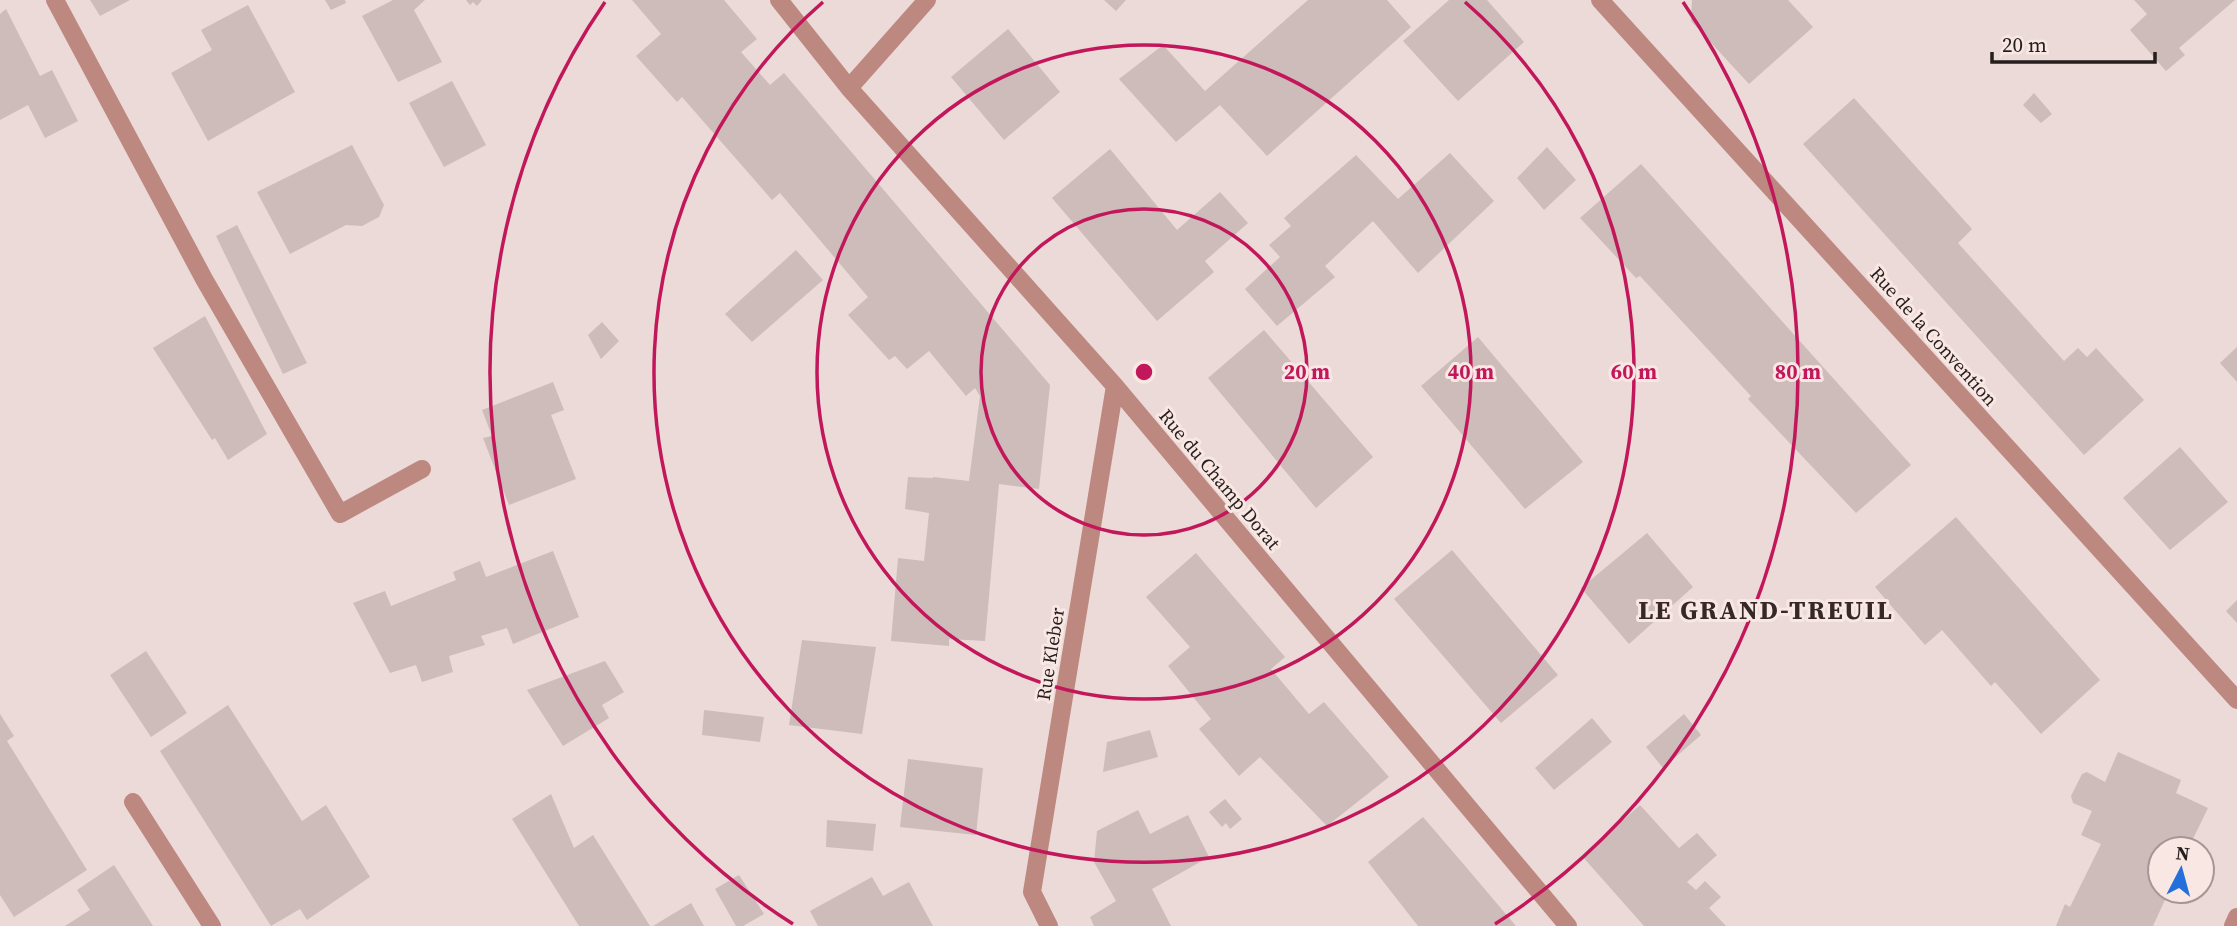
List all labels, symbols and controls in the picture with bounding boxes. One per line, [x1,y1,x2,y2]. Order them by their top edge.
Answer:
scale bar [1992,21,2155,65]
text: 20 m [2002,30,2047,59]
street label: Rue de la Convention [1864,261,2004,411]
text: 20 m [1284,357,1330,386]
text: 40 m [1448,357,1494,386]
text: 60 m [1611,357,1657,386]
text: 80 m [1775,357,1821,386]
centre of rings [1132,360,1156,384]
street label: Rue du Champ Dorat [1153,403,1287,555]
district label: LE GRAND-TREUIL [1638,592,1894,628]
street label: Rue Kleber [1030,606,1070,702]
north arrow [2146,835,2216,905]
text: N [2175,839,2191,867]

